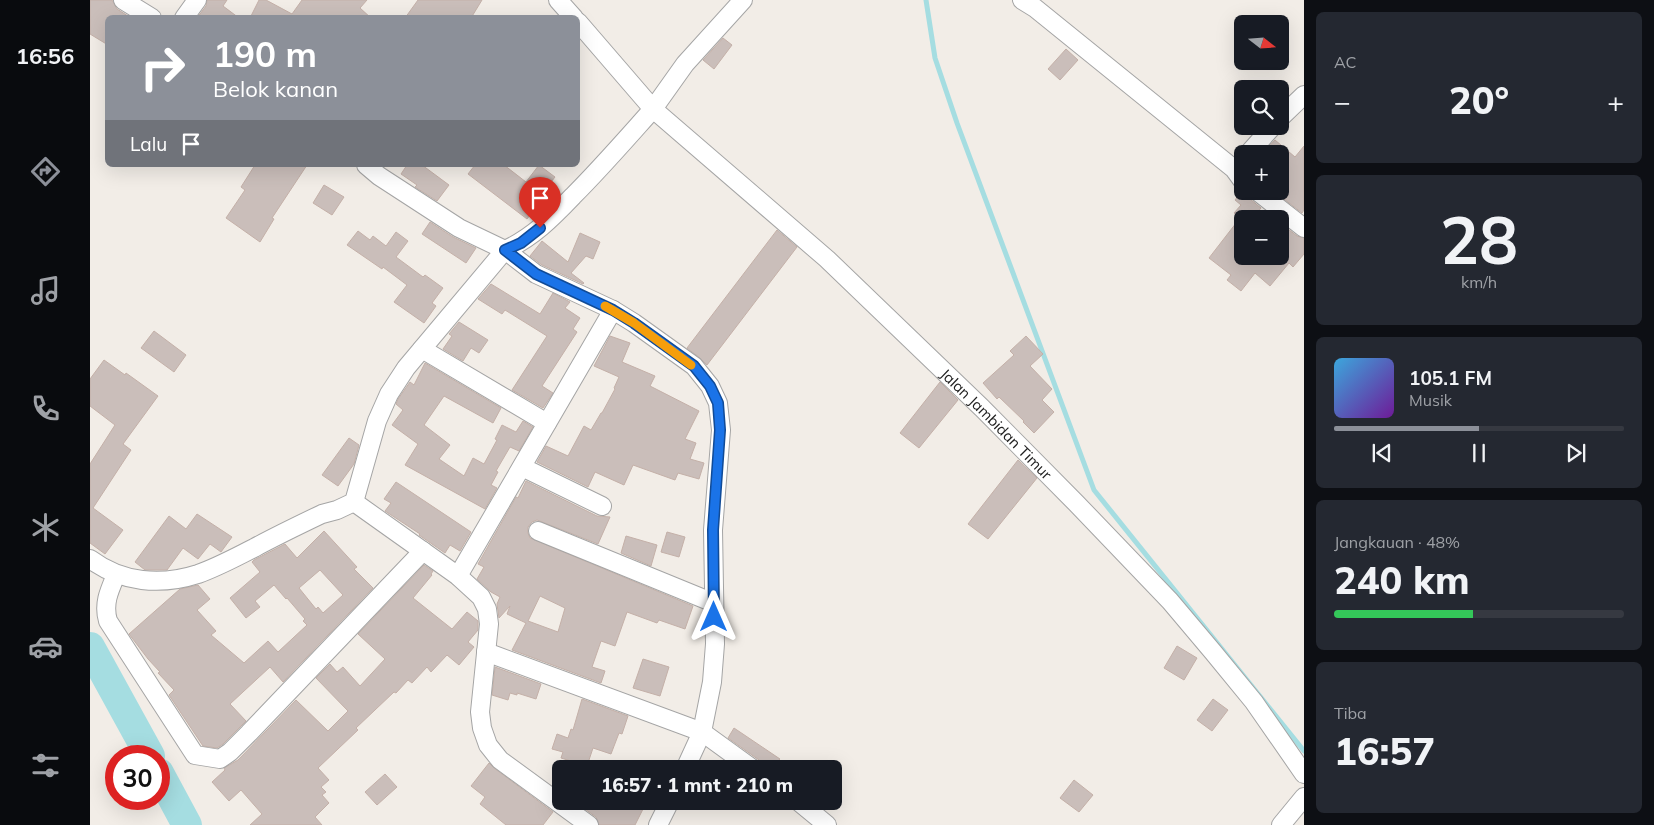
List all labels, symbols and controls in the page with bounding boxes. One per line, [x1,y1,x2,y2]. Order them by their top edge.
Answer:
north arrow [1234,15,1289,70]
map controls [1234,15,1289,265]
text: 190 m [213,32,317,76]
icon: right [130,35,195,100]
text: 16:56 [16,42,74,70]
text: AC [1334,52,1357,72]
text: Belok kanan [213,75,338,103]
text: 20° [1449,76,1509,124]
button: search [1234,80,1289,135]
text: − [1334,84,1351,119]
text: + [1607,84,1624,119]
icon: arrive [177,130,205,158]
text: Lalu [130,132,167,156]
button: + [1234,145,1289,200]
icon: directions [28,154,63,189]
pin [519,177,561,228]
icon: arrive [526,184,554,212]
text: 28 [1440,199,1518,280]
button: − [1234,210,1289,265]
text: km/h [1461,272,1497,292]
icon: music [28,273,63,308]
street label: Jalan Jambidan Timur [937,364,1057,483]
text: 105.1 FM [1409,366,1492,390]
text: Musik [1409,390,1452,410]
icon: phone [28,391,63,426]
icon: previous [1368,439,1396,467]
icon: pause [1465,439,1493,467]
icon: next [1562,439,1590,467]
icon: climate [28,510,63,545]
text: Jangkauan · 48% [1334,532,1460,552]
text: 240 km [1334,556,1470,604]
position arrow [687,590,739,642]
icon: car [28,629,63,664]
text: Tiba [1334,703,1367,723]
text: 16:57 [1334,727,1435,775]
speed limit sign: 30 [105,745,170,810]
icon: filters [28,748,63,783]
text: 16:57 · 1 mnt · 210 m [601,773,793,797]

